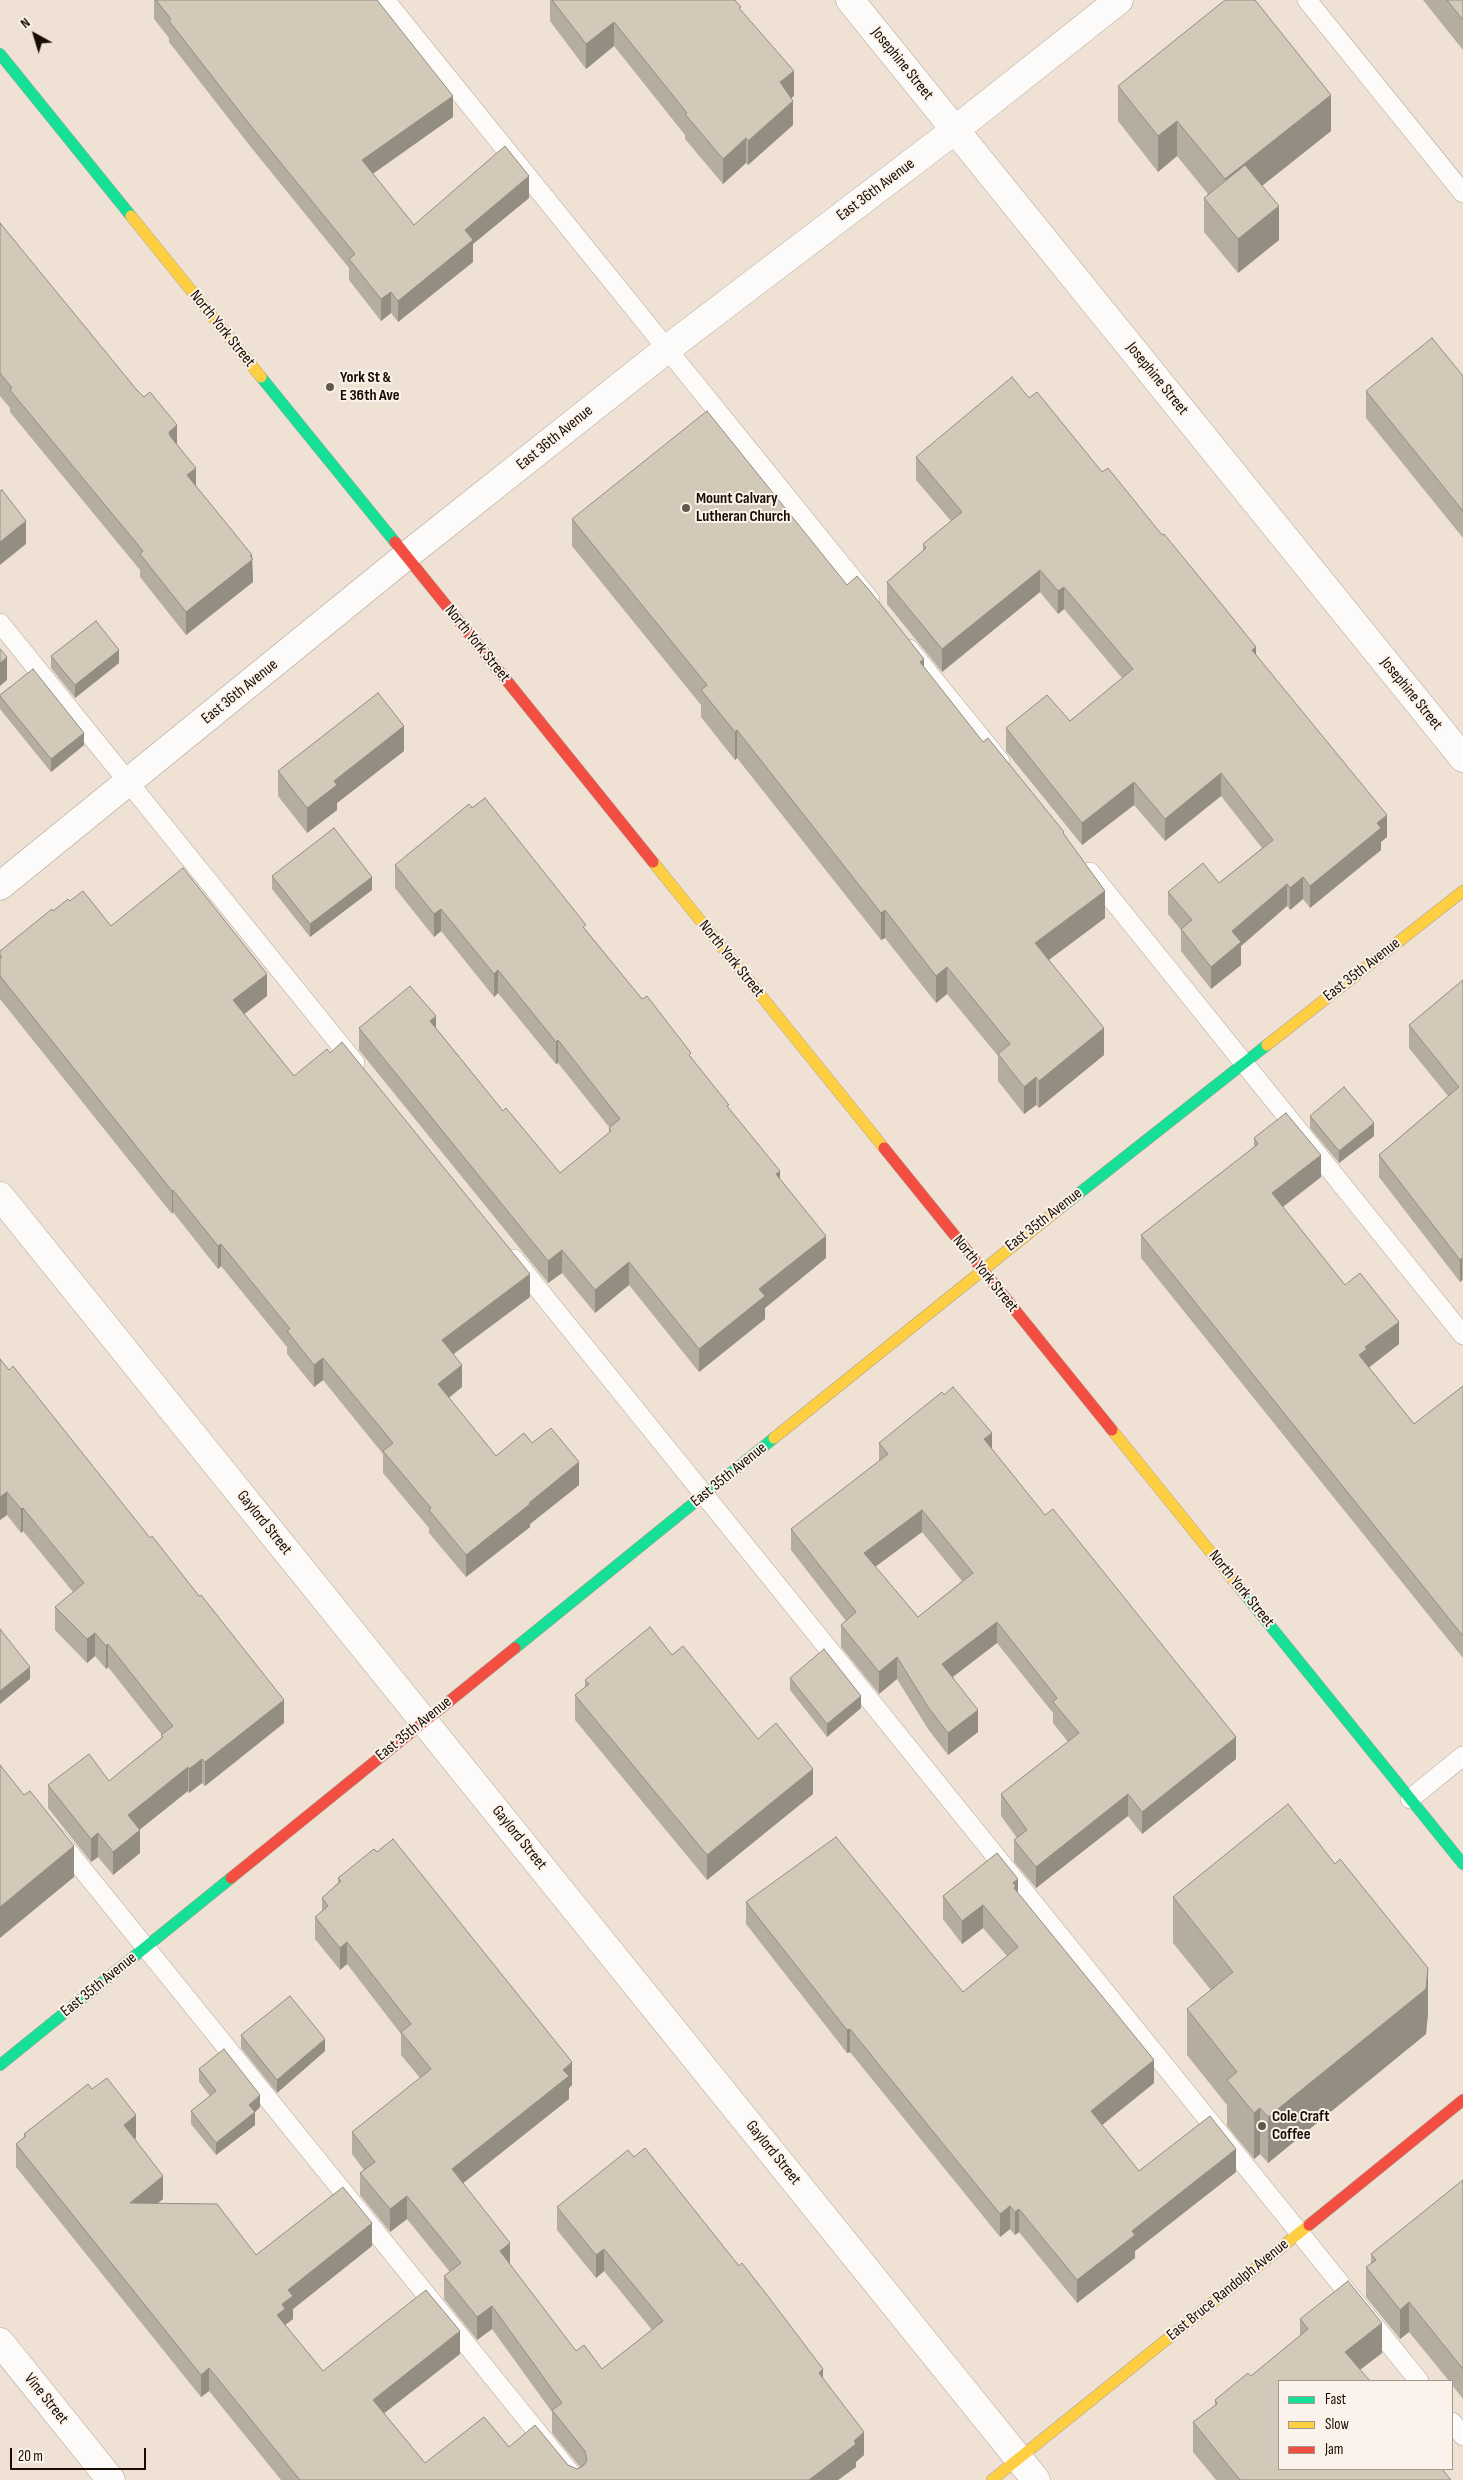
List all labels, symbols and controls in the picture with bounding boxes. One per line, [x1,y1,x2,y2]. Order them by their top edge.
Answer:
north arrow [10,10,60,60]
text: N [17,14,33,32]
street label: Josephine Street [867,24,937,104]
street label: East 36th Avenue [833,154,919,226]
street label: North York Street [185,287,259,371]
street label: Josephine Street [1122,339,1192,419]
place label: York St & E 36th Ave [340,368,400,406]
marker: York St & E 36th Ave [324,381,336,393]
street label: East 36th Avenue [513,401,597,475]
place label: Mount Calvary Lutheran Church [696,489,790,527]
marker: Mount Calvary Lutheran Church [680,502,692,514]
street label: North York Street [440,602,514,686]
street label: Josephine Street [1376,654,1446,734]
street label: East 36th Avenue [198,655,282,729]
street label: North York Street [694,917,768,1001]
street label: East 35th Avenue [1320,934,1404,1006]
street label: East 35th Avenue [1002,1184,1086,1256]
street label: North York Street [948,1232,1022,1316]
street label: East 35th Avenue [687,1439,771,1511]
street label: Gaylord Street [232,1487,296,1559]
street label: North York Street [1204,1547,1278,1631]
street label: East 35th Avenue [372,1693,456,1765]
street label: Gaylord Street [487,1802,551,1874]
street label: East 35th Avenue [57,1949,141,2021]
place label: Cole Craft Coffee [1272,2107,1329,2145]
street label: Gaylord Street [741,2117,805,2189]
marker: Cole Craft Coffee [1256,2120,1268,2132]
street label: East Bruce Randolph Avenue [1163,2235,1293,2345]
street label: Vine Street [20,2370,72,2428]
legend [1278,2380,1453,2470]
text: Fast [1325,2390,1346,2409]
text: Slow [1325,2415,1349,2434]
scale bar [12,2438,149,2470]
text: Jam [1325,2440,1343,2459]
text: 20 m [18,2447,43,2466]

